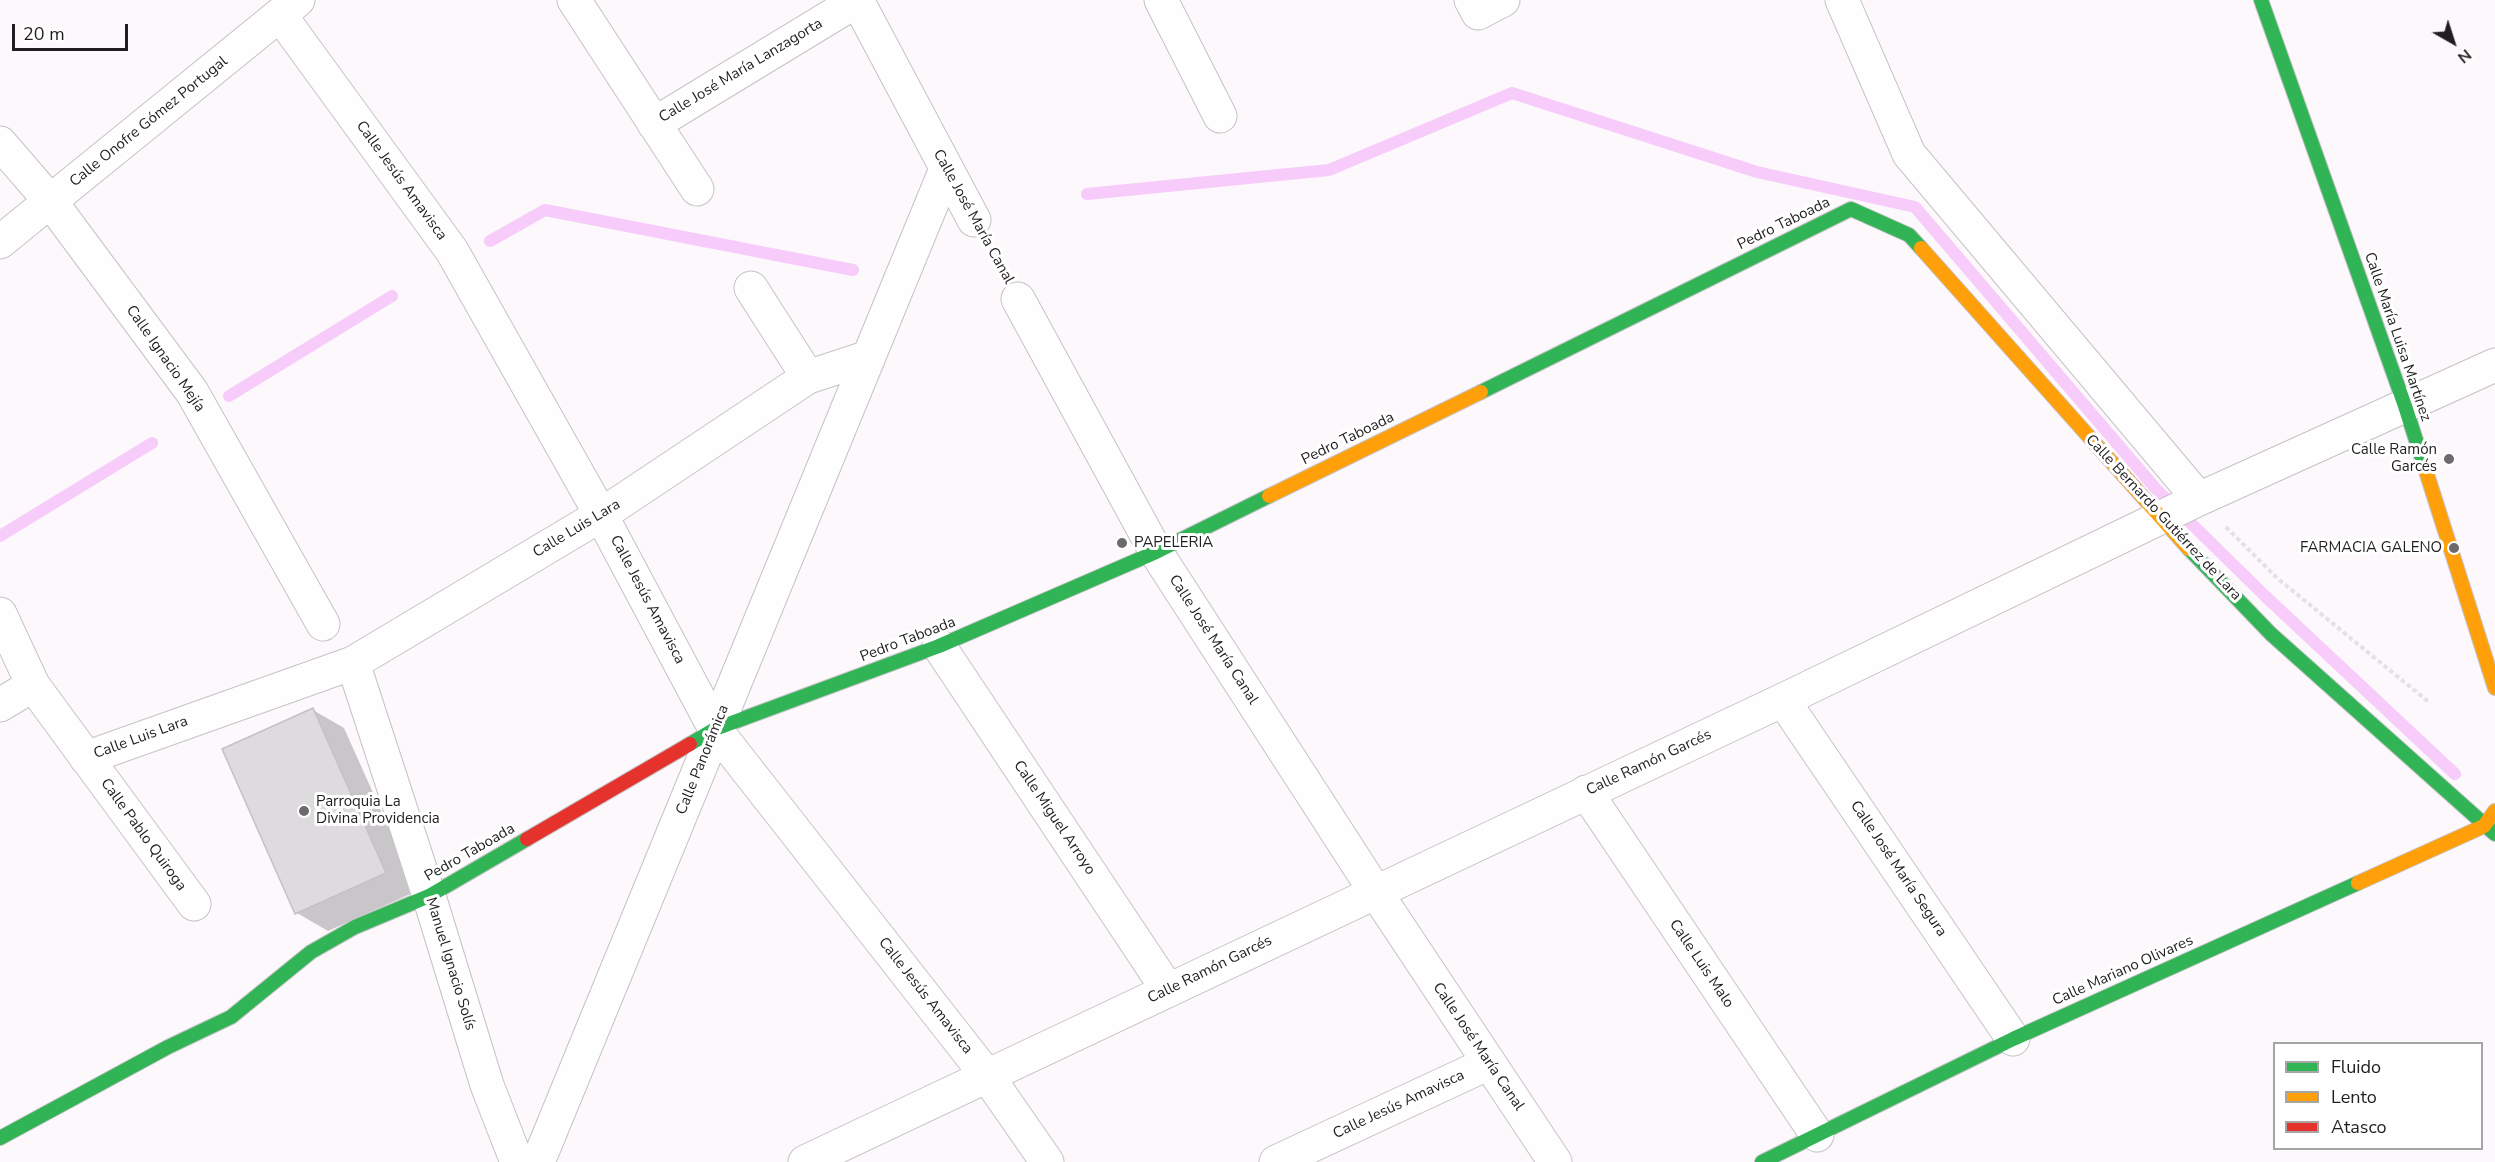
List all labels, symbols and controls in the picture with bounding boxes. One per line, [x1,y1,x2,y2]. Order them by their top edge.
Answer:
scale bar [15,12,130,50]
north arrow [2423,12,2483,72]
street label: Calle José María Lanzagorta [656,15,826,127]
text: 20 m [23,22,65,46]
text: N [2453,44,2476,68]
street label: Calle Onofre Gómez Portugal [66,53,232,191]
street label: Calle Jesús Amavisca [352,118,450,244]
street label: Calle José María Canal [929,147,1017,287]
street label: Pedro Taboada [1735,194,1833,254]
street label: Calle María Luisa Martínez [2360,250,2434,424]
street label: Calle Ignacio Mejía [122,302,208,416]
street label: Pedro Taboada [1299,409,1397,469]
street label: Calle Bernardo Gutiérrez de Lara [2081,431,2245,605]
place label: Calle Ramón Garcés [2351,441,2437,476]
marker: Calle Ramón Garcés [2442,452,2456,466]
street label: Calle Luis Lara [530,496,624,562]
street label: Calle Jesús Amavisca [606,533,688,667]
place label: PAPELERIA [1134,534,1213,552]
marker: PAPELERIA [1115,536,1129,550]
place label: FARMACIA GALENO [2300,539,2442,557]
marker: FARMACIA GALENO [2447,541,2461,555]
street label: Calle José María Canal [1164,572,1262,708]
street label: Pedro Taboada [858,614,958,666]
street label: Calle Panorámica [673,702,733,818]
street label: Calle Luis Lara [92,713,190,763]
street label: Calle Ramón Garcés [1584,726,1714,800]
street label: Calle Miguel Arroyo [1009,757,1099,879]
street label: Calle Pablo Quiroga [96,775,190,895]
place label: Parroquia La Divina Providencia [316,793,440,828]
street label: Calle José María Segura [1846,798,1950,940]
marker: Parroquia La Divina Providencia [297,804,311,818]
street label: Pedro Taboada [422,820,518,886]
street label: Manuel Ignacio Solís [421,895,479,1033]
street label: Calle Luis Malo [1665,916,1737,1012]
street label: Calle Ramón Garcés [1145,932,1275,1008]
street label: Calle Mariano Olivares [2050,932,2196,1010]
street label: Calle Jesús Amavisca [874,934,976,1058]
street label: Calle José María Canal [1428,979,1528,1115]
legend [2273,1042,2483,1150]
text: Fluido [2331,1055,2381,1079]
street label: Calle Jesús Amavisca [1330,1067,1468,1143]
text: Lento [2331,1085,2377,1109]
text: Atasco [2331,1115,2387,1139]

